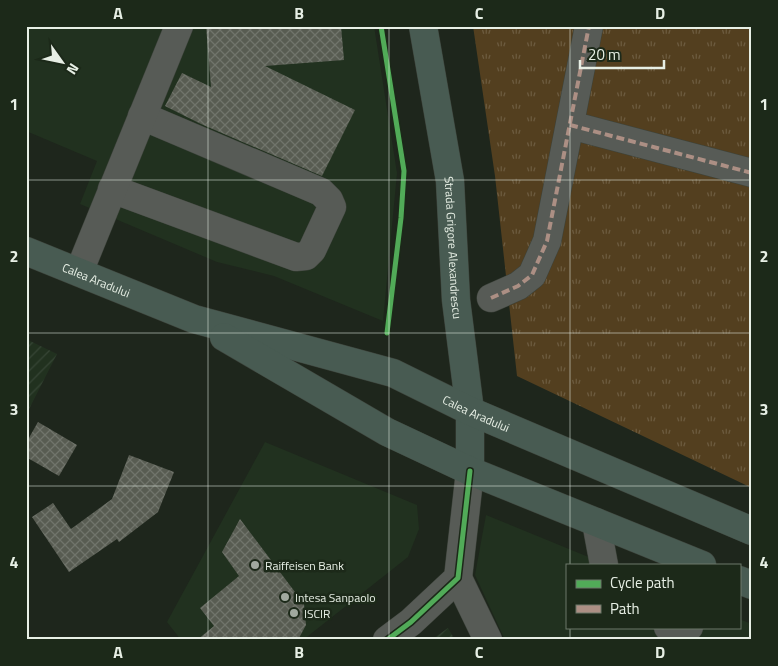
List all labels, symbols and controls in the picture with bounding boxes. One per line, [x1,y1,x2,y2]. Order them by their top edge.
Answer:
text: A [113,1,123,25]
text: B [294,1,304,25]
text: C [475,1,484,25]
text: D [655,1,665,25]
north arrow [38,38,88,88]
scale bar [580,38,664,70]
text: 20 m [588,43,621,66]
text: N [62,60,85,79]
text: 1 [10,92,18,116]
text: 1 [760,92,768,116]
street label: Strada Grigore Alexandrescu [440,175,468,320]
text: 2 [10,244,18,268]
text: 2 [760,244,768,268]
street label: Calea Aradului [60,257,133,302]
street label: Calea Aradului [440,390,513,436]
text: 3 [10,397,18,421]
text: 3 [760,397,768,421]
text: 4 [10,550,19,574]
text: 4 [760,550,769,574]
place label: Raiffeisen Bank [265,556,344,575]
marker: Raiffeisen Bank [249,559,261,571]
legend [566,564,740,628]
text: Cycle path [610,571,675,594]
place label: Intesa Sanpaolo [295,588,376,607]
marker: Intesa Sanpaolo [279,591,291,603]
text: Path [610,597,640,620]
place label: ISCIR [304,604,330,623]
marker: ISCIR [288,607,300,619]
text: A [113,640,123,664]
text: B [294,640,304,664]
text: C [475,640,484,664]
text: D [655,640,665,664]

